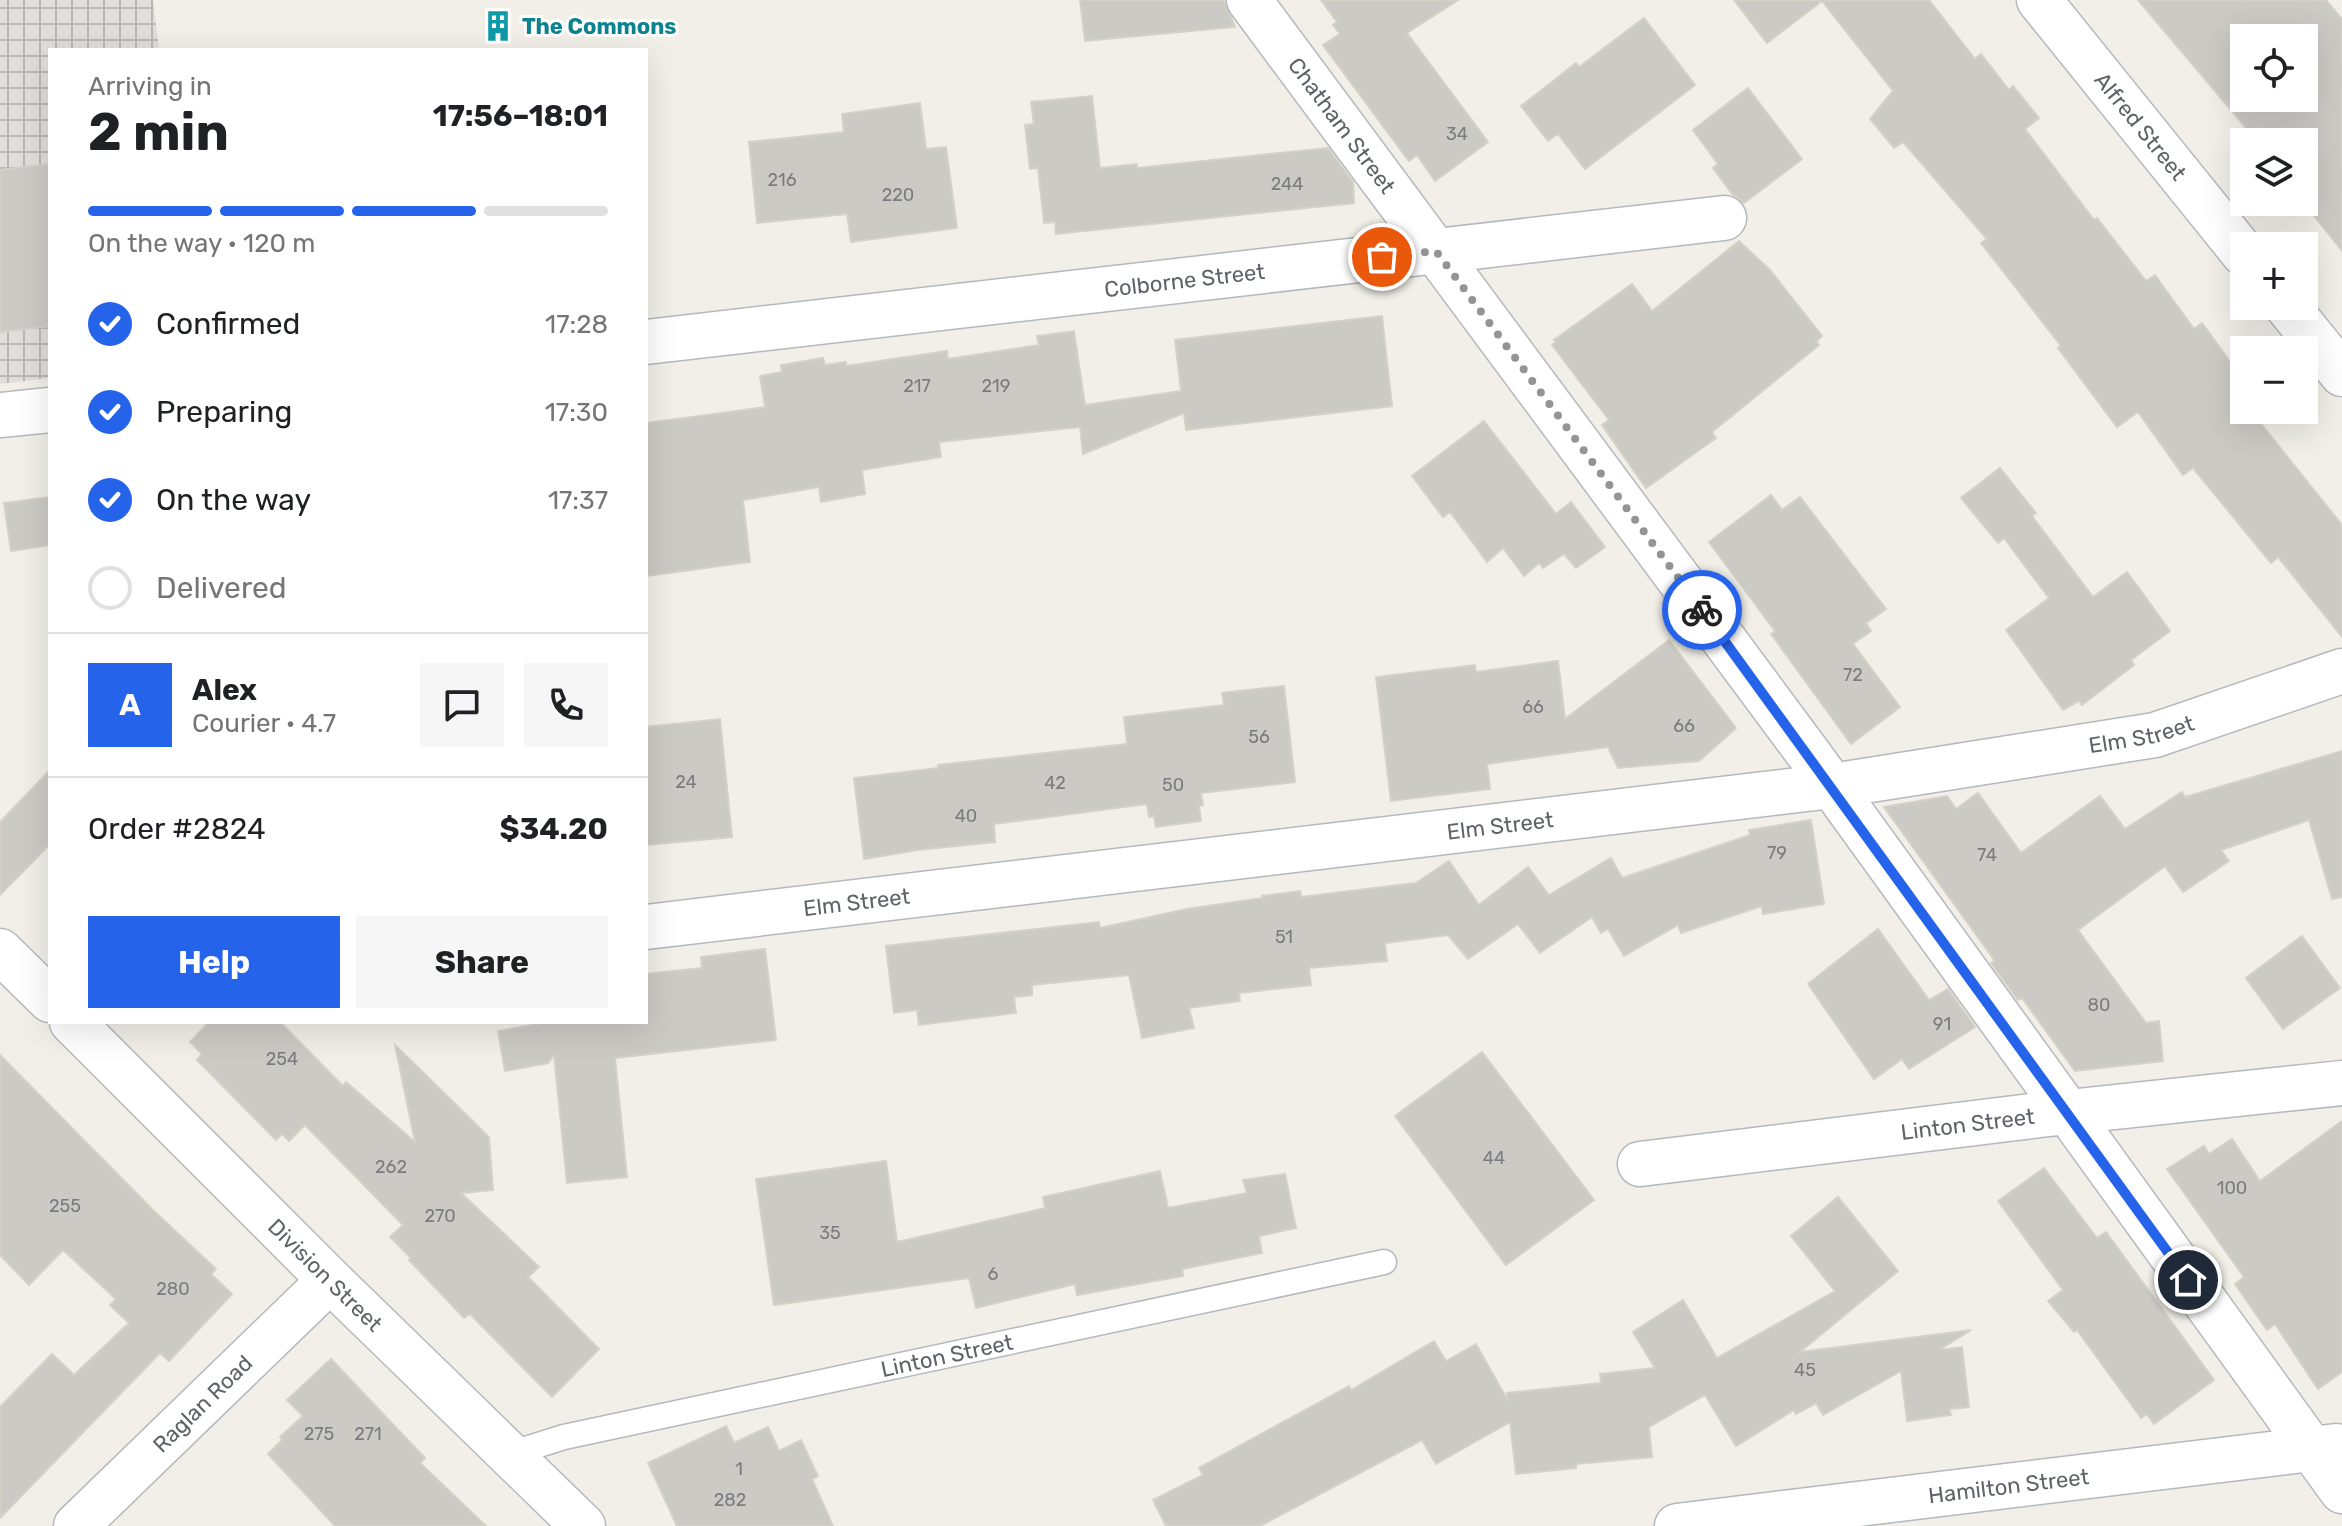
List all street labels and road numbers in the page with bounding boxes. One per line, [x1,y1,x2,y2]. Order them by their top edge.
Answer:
street label: Chatham Street [1282,52,1401,199]
street label: Alfred Street [2089,67,2192,186]
street label: Colborne Street [1103,258,1267,303]
street label: Elm Street [2087,710,2198,759]
street label: Elm Street [1445,806,1555,846]
street label: Elm Street [802,883,912,922]
street label: Linton Street [1899,1103,2036,1146]
street label: Division Street [262,1213,388,1338]
street label: Linton Street [878,1328,1016,1383]
street label: Raglan Road [147,1350,258,1458]
street label: Hamilton Street [1927,1463,2091,1509]

